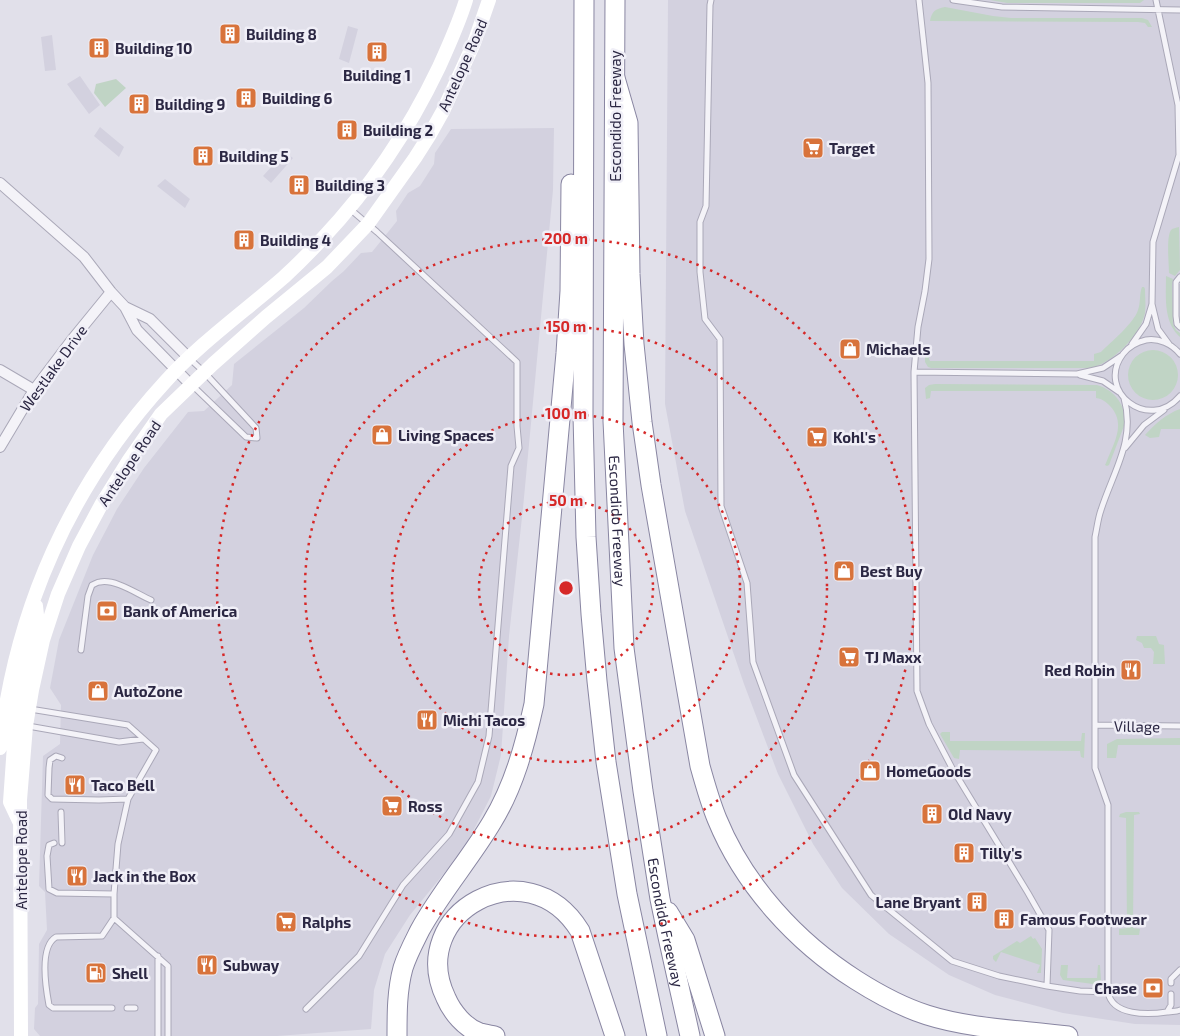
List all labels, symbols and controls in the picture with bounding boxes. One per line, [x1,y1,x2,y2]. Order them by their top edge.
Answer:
street label: Antelope Road [434,16,490,114]
building icon: Building 8 [218,22,242,46]
place label: Building 8 [246,25,317,43]
building icon: Building 10 [87,36,111,60]
place label: Building 10 [115,39,193,57]
building icon: Building 1 [365,40,389,64]
street label: Escondido Freeway [606,50,624,182]
place label: Building 1 [343,66,411,84]
building icon: Building 6 [234,86,258,110]
place label: Building 6 [262,89,333,107]
building icon: Building 9 [127,92,151,116]
place label: Building 9 [155,95,226,113]
building icon: Building 2 [335,118,359,142]
place label: Building 2 [363,121,434,139]
supermarket icon: Target [801,136,825,160]
place label: Target [829,139,875,157]
building icon: Building 5 [191,144,215,168]
place label: Building 5 [219,147,289,165]
building icon: Building 3 [287,173,311,197]
place label: Building 3 [315,176,385,194]
building icon: Building 4 [232,228,256,252]
text: 200 m [544,229,588,247]
place label: Building 4 [260,231,332,249]
text: 150 m [546,317,586,335]
street label: Westlake Drive [16,321,90,415]
shop icon: Michaels [838,337,862,361]
place label: Michaels [866,340,930,358]
text: 100 m [545,404,587,422]
street label: Antelope Road [94,417,164,509]
shop icon: Living Spaces [370,423,394,447]
supermarket icon: Kohl's [805,425,829,449]
place label: Living Spaces [398,426,494,444]
place label: Kohl's [833,428,876,446]
street label: Escondido Freeway [606,455,630,587]
text: 50 m [549,491,583,509]
shop icon: Best Buy [832,559,856,583]
place label: Best Buy [860,562,923,581]
centre of rings [557,579,575,597]
bank icon: Bank of America [95,599,119,623]
place label: Bank of America [123,602,237,620]
supermarket icon: TJ Maxx [837,645,861,669]
place label: TJ Maxx [865,648,922,666]
restaurant icon: Red Robin [1119,658,1143,682]
place label: Red Robin [1044,661,1115,679]
shop icon: AutoZone [86,679,110,703]
place label: AutoZone [114,682,183,700]
restaurant icon: Michi Tacos [415,708,439,732]
place label: Michi Tacos [443,711,525,729]
street label: Village [1114,717,1160,735]
shop icon: HomeGoods [858,759,882,783]
place label: HomeGoods [886,762,971,780]
restaurant icon: Taco Bell [63,773,87,797]
place label: Taco Bell [91,776,155,794]
supermarket icon: Ross [380,794,404,818]
place label: Ross [408,797,442,815]
building icon: Old Navy [920,802,944,826]
place label: Old Navy [948,805,1012,824]
street label: Antelope Road [12,810,30,910]
building icon: Tilly's [952,841,976,865]
place label: Tilly's [980,844,1022,863]
street label: Escondido Freeway [645,856,688,989]
restaurant icon: Jack in the Box [65,864,89,888]
place label: Jack in the Box [93,867,197,885]
building icon: Lane Bryant [965,890,989,914]
place label: Lane Bryant [876,893,961,912]
building icon: Famous Footwear [992,907,1016,931]
supermarket icon: Ralphs [274,910,298,934]
place label: Famous Footwear [1020,910,1147,928]
place label: Ralphs [302,913,351,931]
restaurant icon: Subway [195,953,219,977]
place label: Subway [223,956,280,975]
fuel station icon: Shell [84,961,108,985]
place label: Shell [112,964,148,982]
bank icon: Chase [1141,976,1165,1000]
place label: Chase [1094,979,1137,997]

